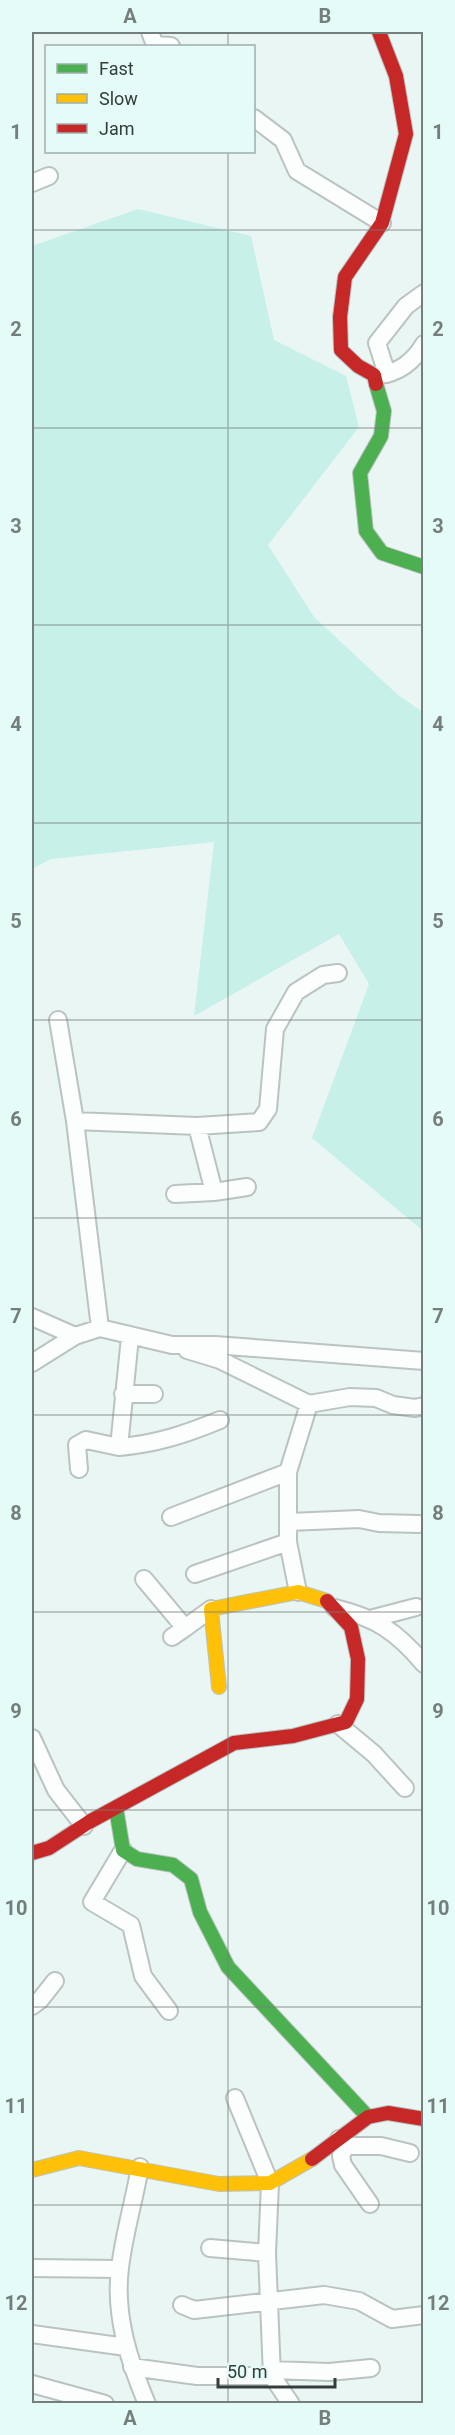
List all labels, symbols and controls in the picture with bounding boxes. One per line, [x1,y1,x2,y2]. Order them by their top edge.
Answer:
text: A [123,4,137,28]
text: B [319,4,331,28]
legend [45,45,255,153]
text: Fast [99,58,134,79]
text: Slow [99,88,138,109]
text: Jam [99,118,135,139]
text: 1 [10,120,22,144]
text: 1 [432,120,444,144]
text: 2 [10,317,22,341]
text: 2 [432,317,444,341]
text: 3 [10,514,22,538]
text: 3 [432,514,444,538]
text: 4 [10,712,22,736]
text: 4 [432,712,444,736]
text: 5 [10,909,22,933]
text: 5 [432,909,444,933]
text: 6 [10,1107,22,1131]
text: 6 [432,1107,444,1131]
text: 7 [10,1304,22,1328]
text: 7 [432,1304,444,1328]
text: 8 [10,1501,22,1525]
text: 8 [432,1501,444,1525]
text: 9 [10,1699,22,1723]
text: 9 [432,1699,444,1723]
text: 10 [5,1896,27,1920]
text: 10 [427,1896,449,1920]
text: 11 [5,2094,27,2118]
text: 11 [427,2094,449,2118]
text: 12 [5,2291,27,2315]
text: 12 [427,2291,449,2315]
scale bar [218,2351,335,2389]
text: 50 m [227,2361,267,2382]
text: A [123,2406,137,2430]
text: B [319,2406,331,2430]

